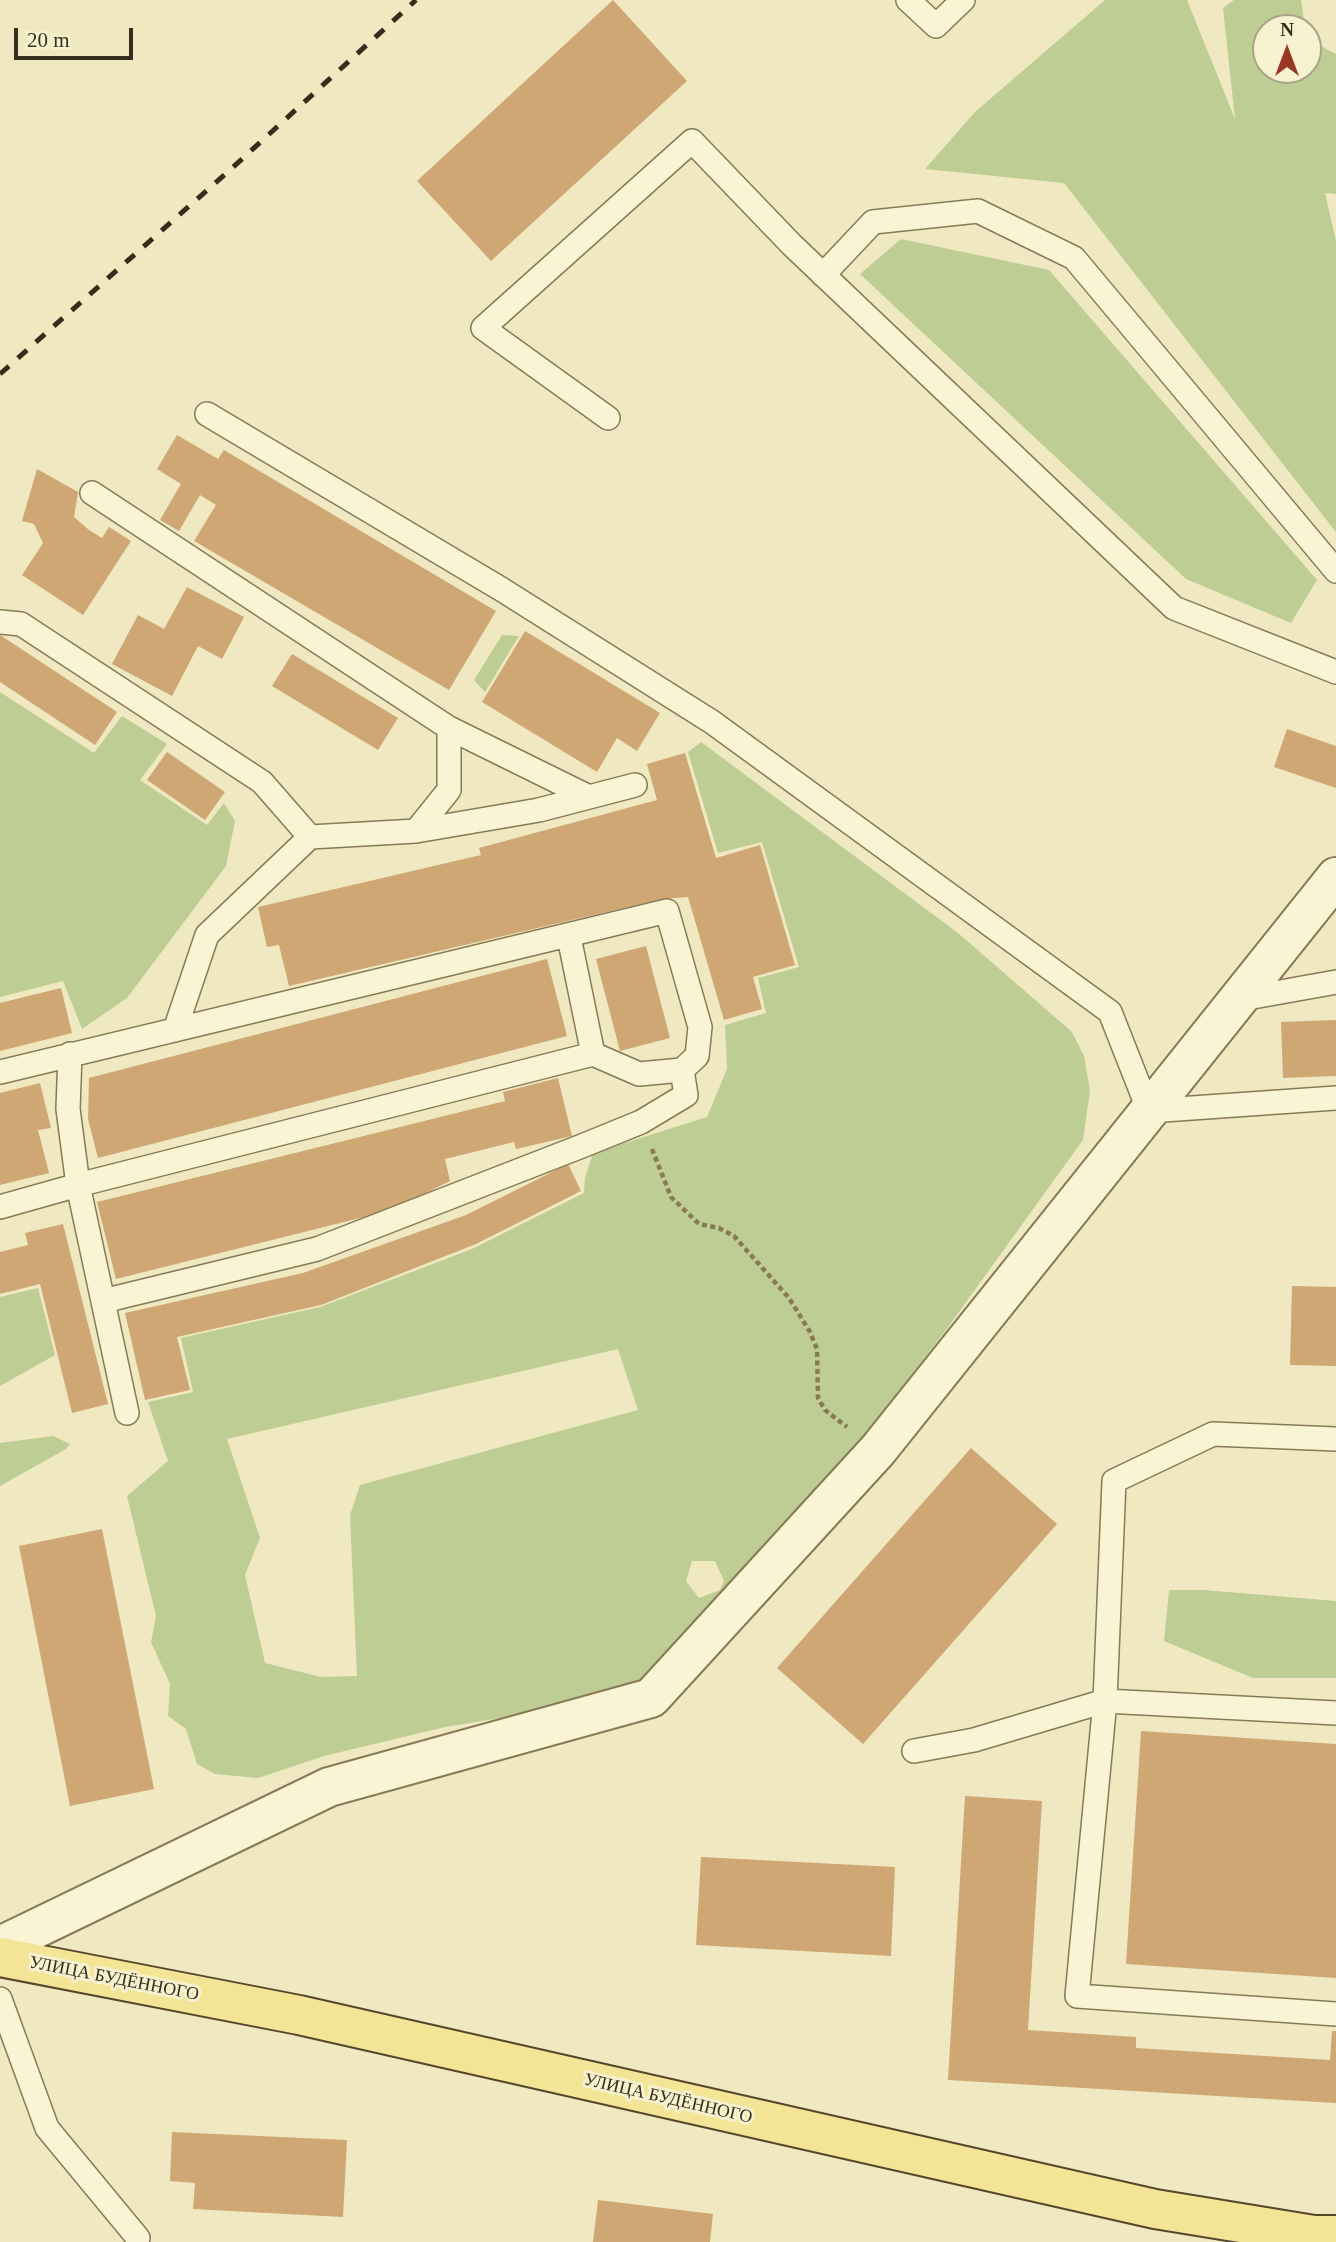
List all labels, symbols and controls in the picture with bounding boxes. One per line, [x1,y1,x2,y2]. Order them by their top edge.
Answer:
scale bar [18,14,136,58]
north arrow [1252,14,1322,84]
text: N [1280,19,1294,40]
text: 20 m [27,28,70,52]
street label: УЛИЦА БУДЁННОГО [27,1952,201,2006]
street label: УЛИЦА БУДЁННОГО [582,2069,754,2129]

